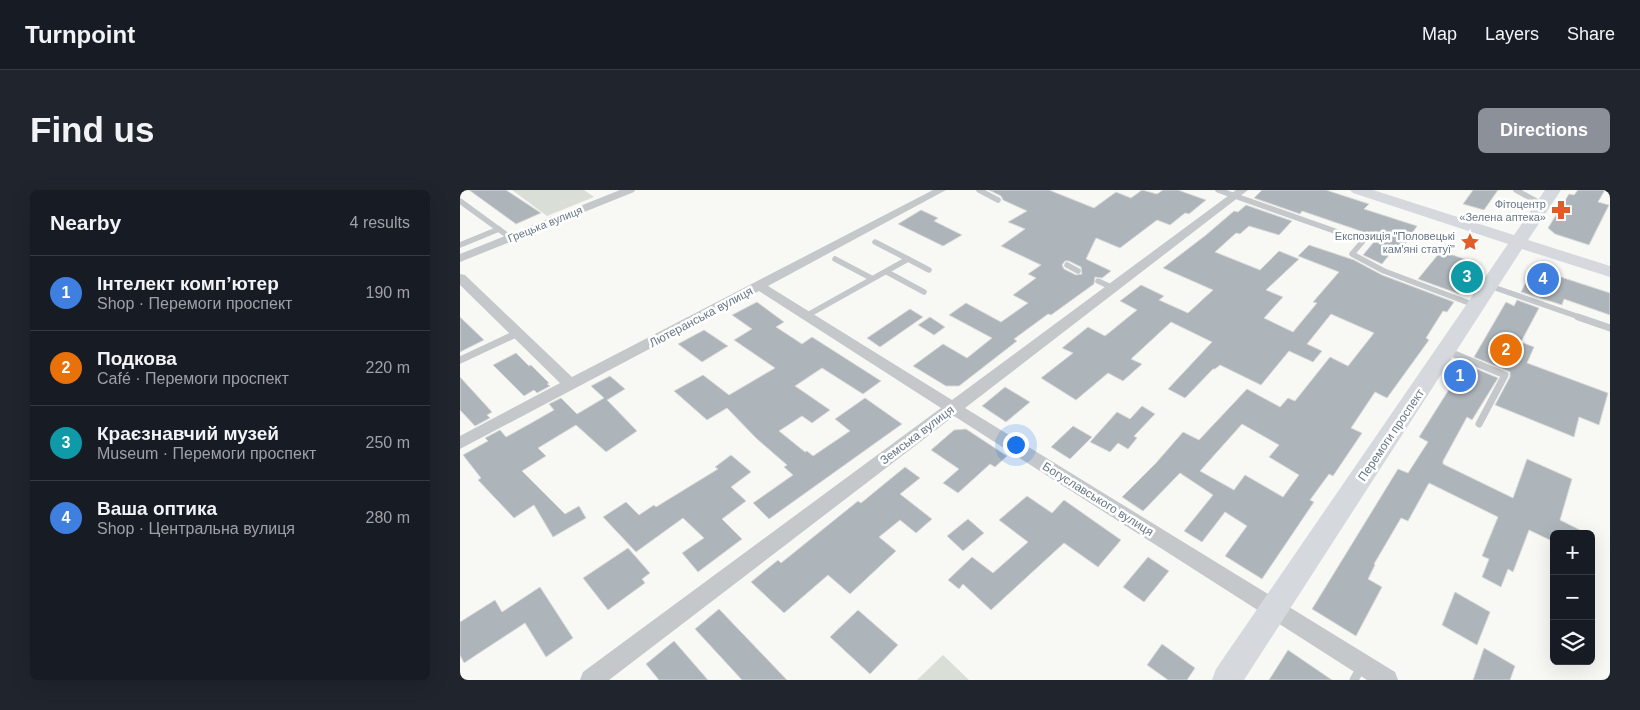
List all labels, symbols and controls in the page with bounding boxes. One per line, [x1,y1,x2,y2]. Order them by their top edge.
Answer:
text: Turnpoint [25,21,135,48]
text: Map [1422,24,1457,44]
text: Layers [1485,24,1539,44]
text: Share [1567,24,1615,44]
button: Directions [1478,108,1610,153]
text: Find us [30,110,154,149]
place label: Фітоцентр «Зелена аптека» [1459,198,1546,223]
pharmacy icon: Фітоцентр «Зелена аптека» [1550,199,1572,221]
street label: Грецька вулиця [506,204,584,244]
text: Nearby [50,211,121,234]
text: 4 results [350,214,410,231]
place label: Експозиція "Половецькі кам'яні статуї" [1335,230,1455,255]
place icon: Експозиція "Половецькі кам'яні статуї" [1459,231,1481,253]
pin: 3 [1451,258,1483,296]
pin: 4 [1527,260,1559,298]
text: Інтелект комп’ютер [97,273,279,294]
text: 1 [62,284,70,301]
text: 190 m [366,284,410,301]
street label: Лютеранська вулиця [647,284,755,350]
text: Shop · Перемоги проспект [97,295,292,312]
pin: 2 [1490,331,1522,369]
text: Подкова [97,348,177,369]
pin: 1 [1444,357,1476,395]
text: 2 [62,359,70,376]
text: 220 m [366,359,410,376]
text: Café · Перемоги проспект [97,370,289,387]
street label: Перемоги проспект [1355,386,1427,484]
street label: Земська вулиця [877,403,957,467]
text: Краєзнавчий музей [97,423,279,444]
your location [1003,432,1029,458]
text: 3 [62,434,70,451]
text: 250 m [366,434,410,451]
text: Museum · Перемоги проспект [97,445,316,462]
street label: Богуславського вулиця [1040,459,1156,539]
text: Ваша оптика [97,498,217,519]
text: 4 [62,509,70,526]
text: 280 m [366,509,410,526]
text: Shop · Центральна вулиця [97,520,295,537]
map controls [1550,530,1595,665]
button: + [1550,530,1595,575]
button: − [1550,575,1595,620]
button: layers [1550,620,1595,665]

